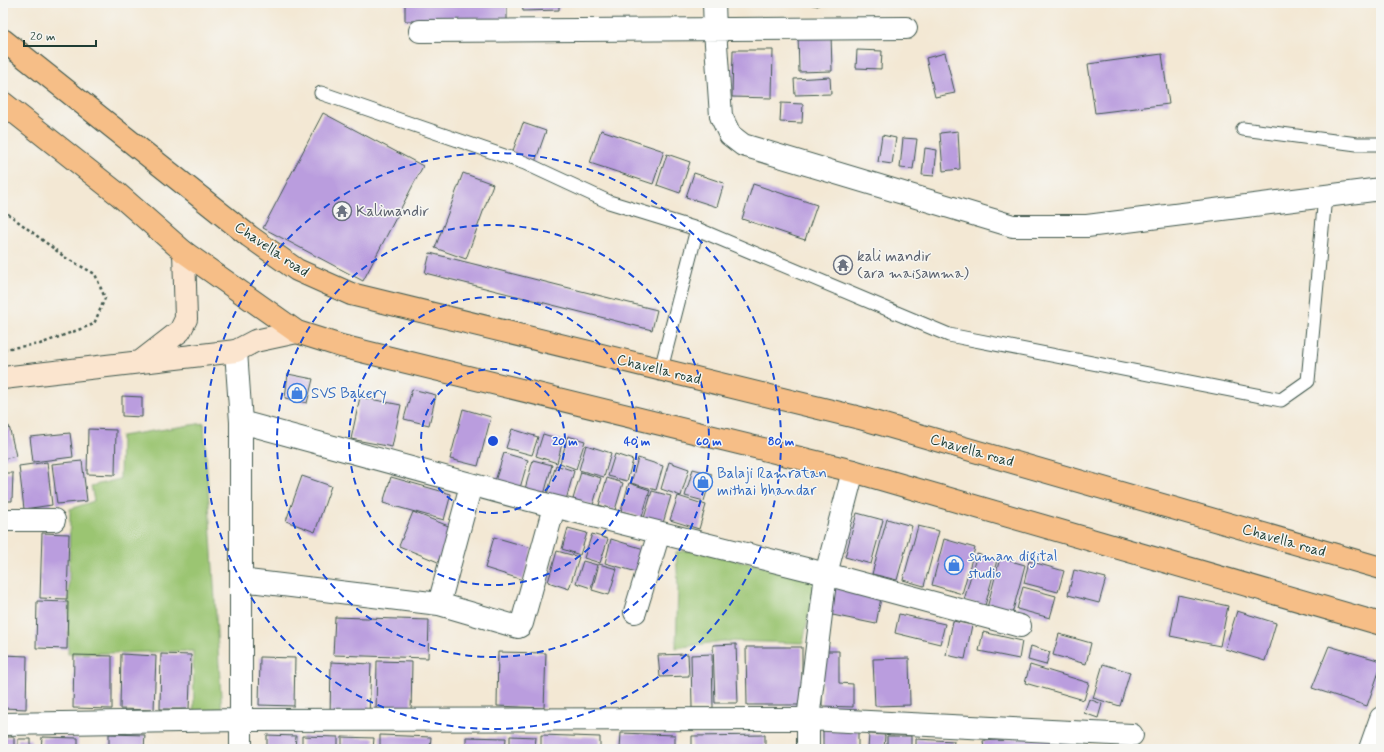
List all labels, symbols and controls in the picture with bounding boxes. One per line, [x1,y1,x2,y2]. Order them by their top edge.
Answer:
scale bar [24,22,96,48]
text: 20 m [30,29,56,45]
temple icon: Kalimandir [331,200,353,222]
place label: Kalimandir [356,202,429,222]
street label: Chavella road [230,217,313,282]
place label: kali mandir (ara maisamma) [857,247,969,284]
temple icon: kali mandir (ara maisamma) [832,254,854,276]
street label: Chavella road [614,350,703,390]
shop icon: SVS Bakery [286,382,308,404]
place label: SVS Bakery [311,384,387,404]
street label: Chavella road [928,429,1016,472]
centre of rings [486,434,500,448]
text: 20 m [552,434,578,450]
text: 40 m [624,434,651,450]
text: 60 m [696,434,722,450]
text: 80 m [768,434,795,450]
place label: Balaji Ramratan mithai bhandar [717,464,827,501]
shop icon: Balaji Ramratan mithai bhandar [692,471,714,493]
street label: Chavella road [1240,519,1328,562]
place label: suman digital studio [968,547,1057,584]
shop icon: suman digital studio [943,554,965,576]

